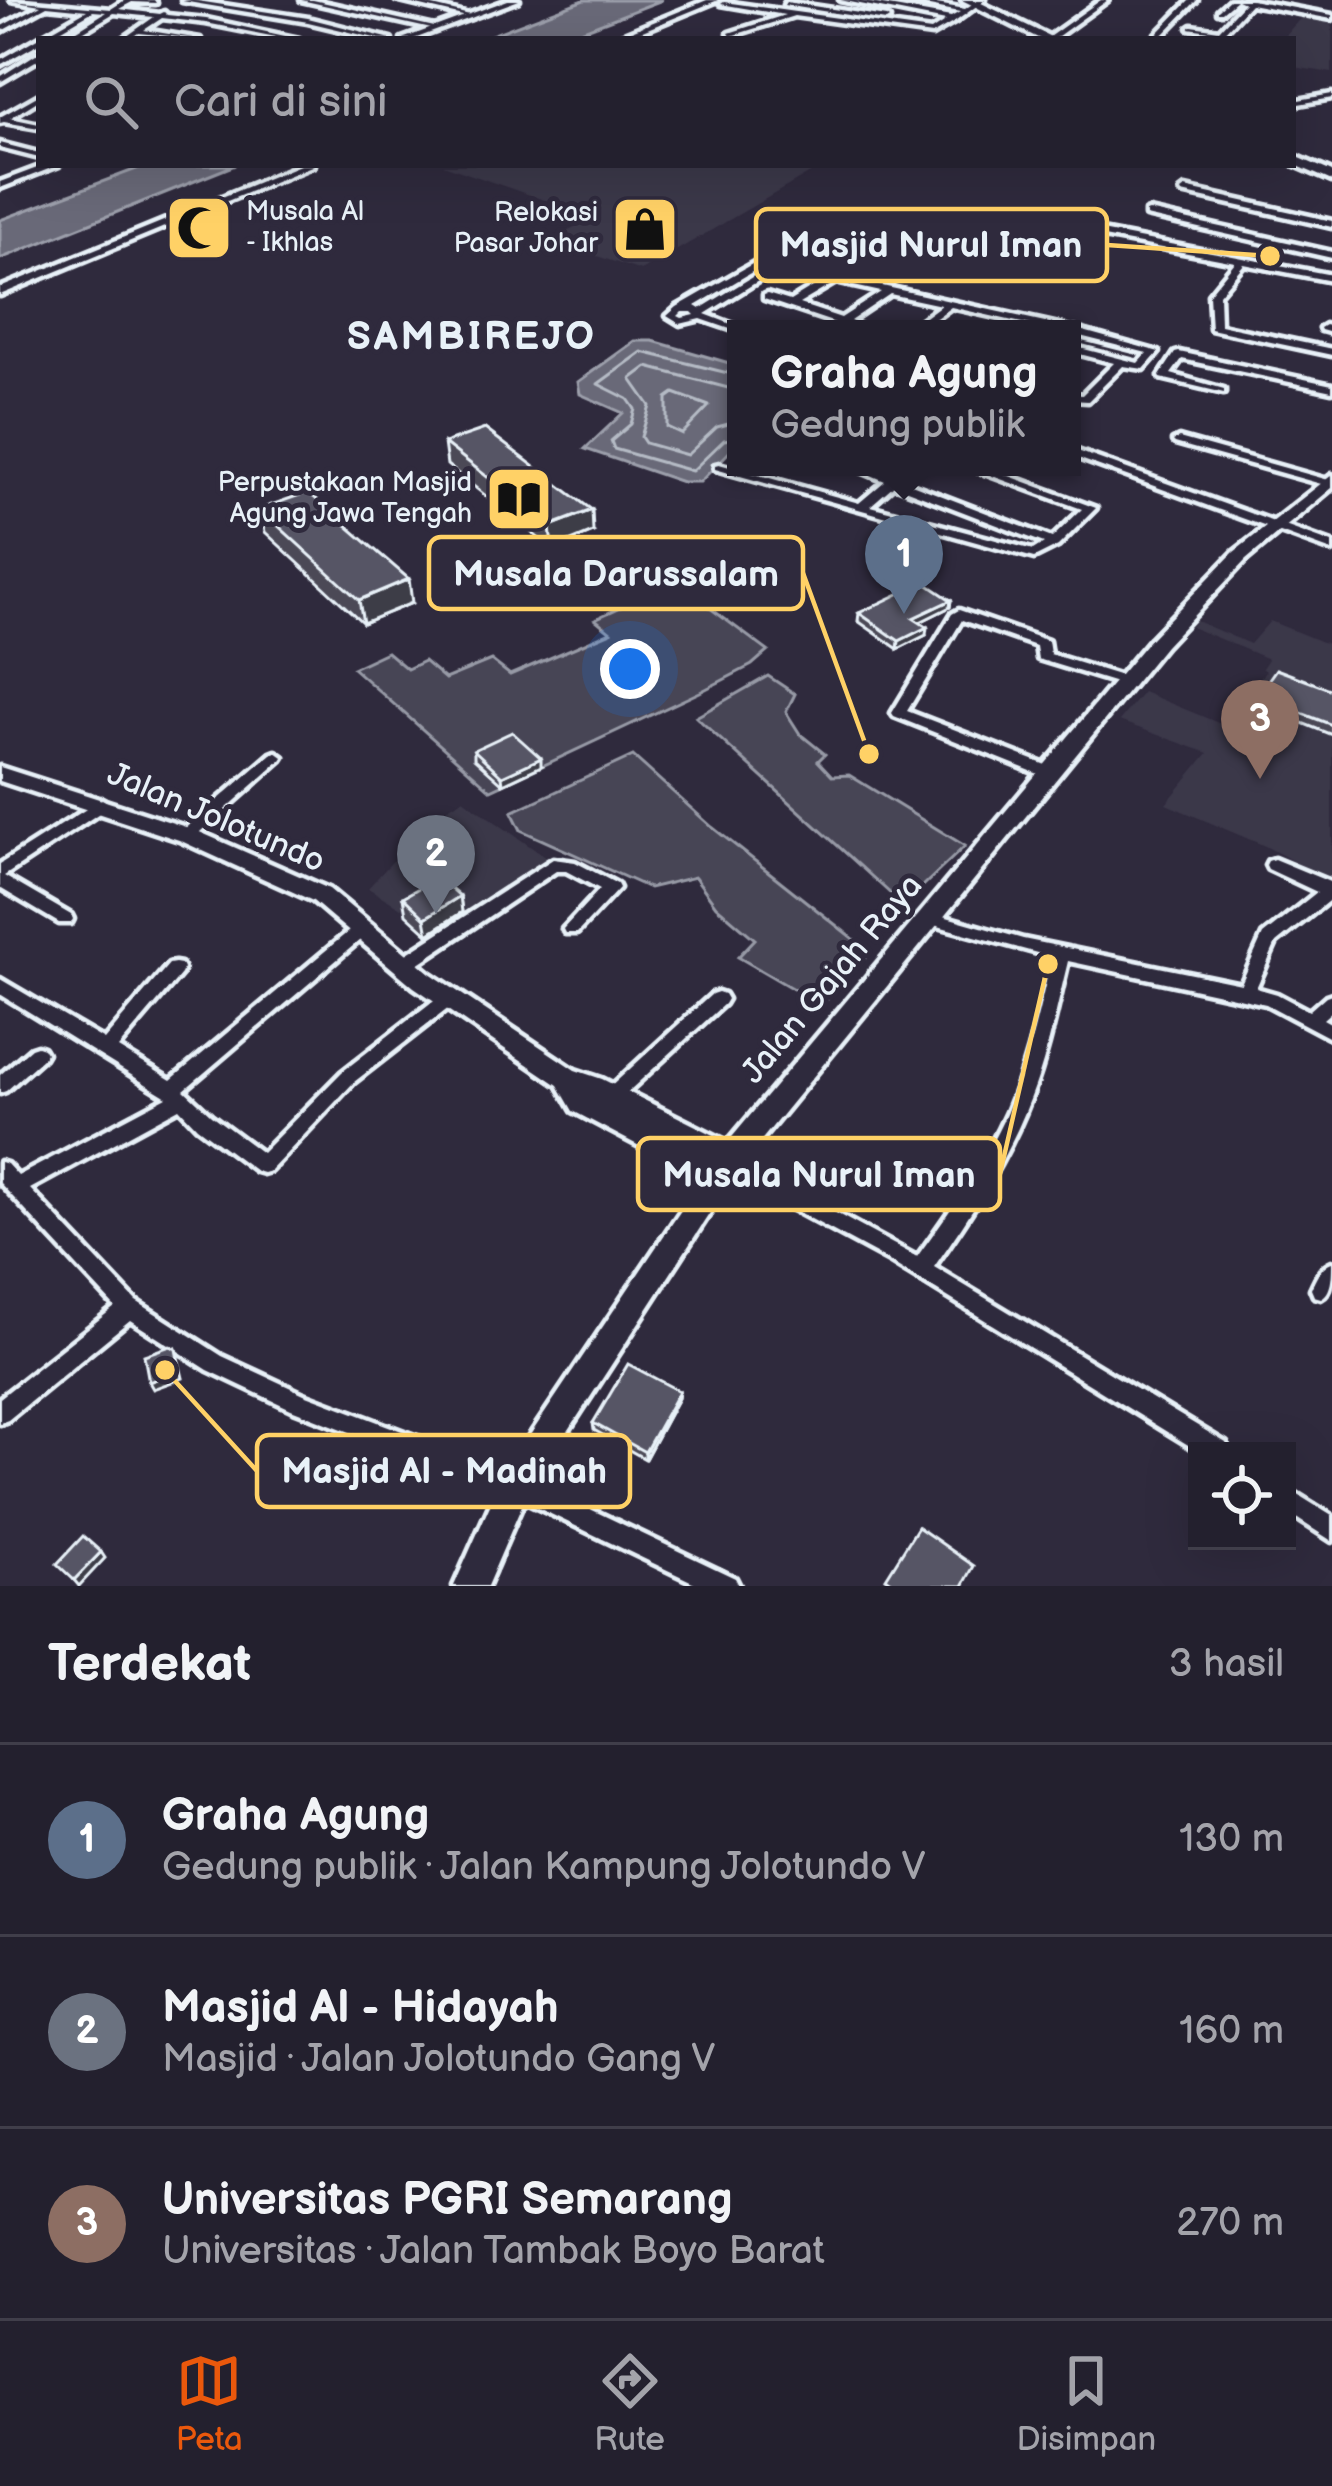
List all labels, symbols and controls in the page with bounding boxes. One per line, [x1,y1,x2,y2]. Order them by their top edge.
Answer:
search box [36,36,1296,168]
icon: search [78,69,144,135]
text: Cari di sini [174,75,388,130]
mosque icon: Musala Al - Ikhlas [164,193,234,263]
shop icon: Relokasi Pasar Johar [610,194,680,264]
place label: Musala Al - Ikhlas [246,196,364,259]
place label: Relokasi Pasar Johar [454,197,599,260]
callout: Masjid Nurul Iman [756,209,1107,281]
text: Masjid Nurul Iman [780,225,1082,268]
district label: SAMBIREJO [347,314,597,361]
popup [727,320,1081,476]
text: Graha Agung [770,347,1038,402]
text: Gedung publik [770,402,1025,449]
library icon: Perpustakaan Masjid Agung Jawa Tengah [484,464,554,534]
place label: Perpustakaan Masjid Agung Jawa Tengah [218,467,472,530]
pin: 1 [865,515,943,614]
callout: Musala Darussalam [429,537,803,609]
text: Musala Darussalam [453,554,779,597]
your location [600,639,660,699]
pin: 3 [1221,680,1299,779]
street label: Jalan Jolotundo [101,754,331,882]
pin: 2 [397,815,475,914]
street label: Jalan Gajah Raya [733,866,931,1092]
callout: Musala Nurul Iman [638,1138,1000,1210]
text: Musala Nurul Iman [662,1155,976,1198]
callout: Masjid Al - Madinah [257,1435,630,1507]
map controls [1188,1442,1296,1550]
button: locate [1188,1442,1296,1550]
text: Masjid Al - Madinah [281,1451,607,1494]
text: Terdekat [48,1634,251,1695]
text: 3 hasil [1169,1641,1284,1688]
text: Graha Agung [162,1789,429,1844]
text: 1 [79,1816,95,1863]
text: 130 m [1179,1816,1284,1863]
text: Gedung publik · Jalan Kampung Jolotundo V [162,1844,926,1891]
text: Masjid Al - Hidayah [162,1981,559,2036]
text: 2 [75,2008,99,2055]
text: 160 m [1179,2008,1284,2055]
text: Masjid · Jalan Jolotundo Gang V [162,2036,715,2083]
text: Universitas PGRI Semarang [162,2173,732,2228]
text: 3 [76,2200,98,2247]
text: 270 m [1176,2200,1284,2247]
text: Universitas · Jalan Tambak Boyo Barat [162,2228,825,2275]
tab: Peta [176,2348,243,2460]
tab: Rute [594,2348,665,2460]
tab: Disimpan [1017,2348,1156,2460]

